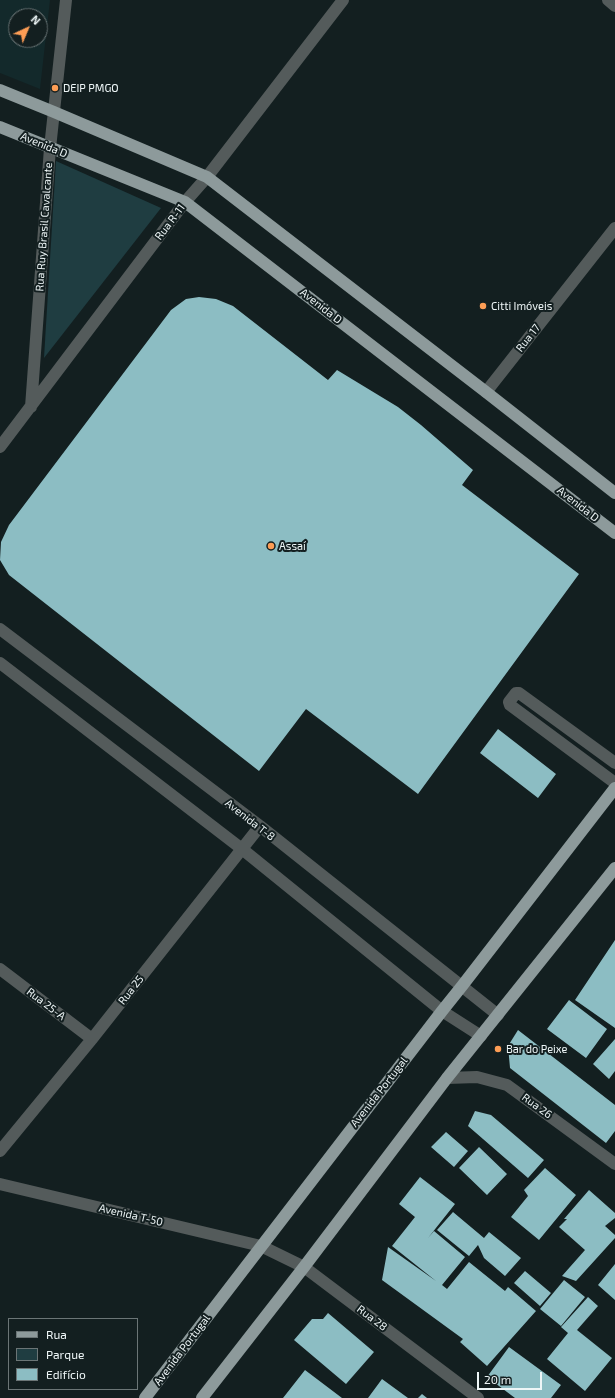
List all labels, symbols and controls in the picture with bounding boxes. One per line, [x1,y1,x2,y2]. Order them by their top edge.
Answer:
north arrow [8,8,48,48]
text: N [29,12,43,27]
place label: DEIP PMGO [63,81,119,95]
marker: DEIP PMGO [50,83,60,93]
street label: Avenida D [19,130,69,160]
street label: Rua Ruy Brasil Cavalcante [33,162,55,292]
street label: Rua R-11 [152,201,188,243]
street label: Avenida D [297,286,345,326]
place label: Citti Imóveis [491,299,552,313]
marker: Citti Imóveis [478,301,488,311]
street label: Rua 17 [513,321,543,355]
street label: Avenida D [554,484,602,524]
place label: Assaí [279,539,306,553]
marker: Assaí [266,541,276,551]
street label: Avenida T-8 [222,796,278,844]
street label: Rua 25 [115,973,147,1007]
street label: Rua 25-A [24,985,68,1023]
place label: Bar do Peixe [506,1042,567,1056]
marker: Bar do Peixe [493,1044,503,1054]
street label: Avenida Portugal [348,1054,410,1130]
street label: Rua 26 [519,1091,555,1121]
street label: Avenida T-50 [98,1201,164,1229]
street label: Rua 28 [354,1302,390,1334]
street label: Avenida Portugal [151,1312,213,1388]
legend [8,1318,138,1390]
text: Rua [46,1327,67,1341]
text: Parque [46,1347,84,1361]
scale bar [479,1364,544,1390]
text: Edifício [46,1367,86,1381]
text: 20 m [484,1372,511,1386]

